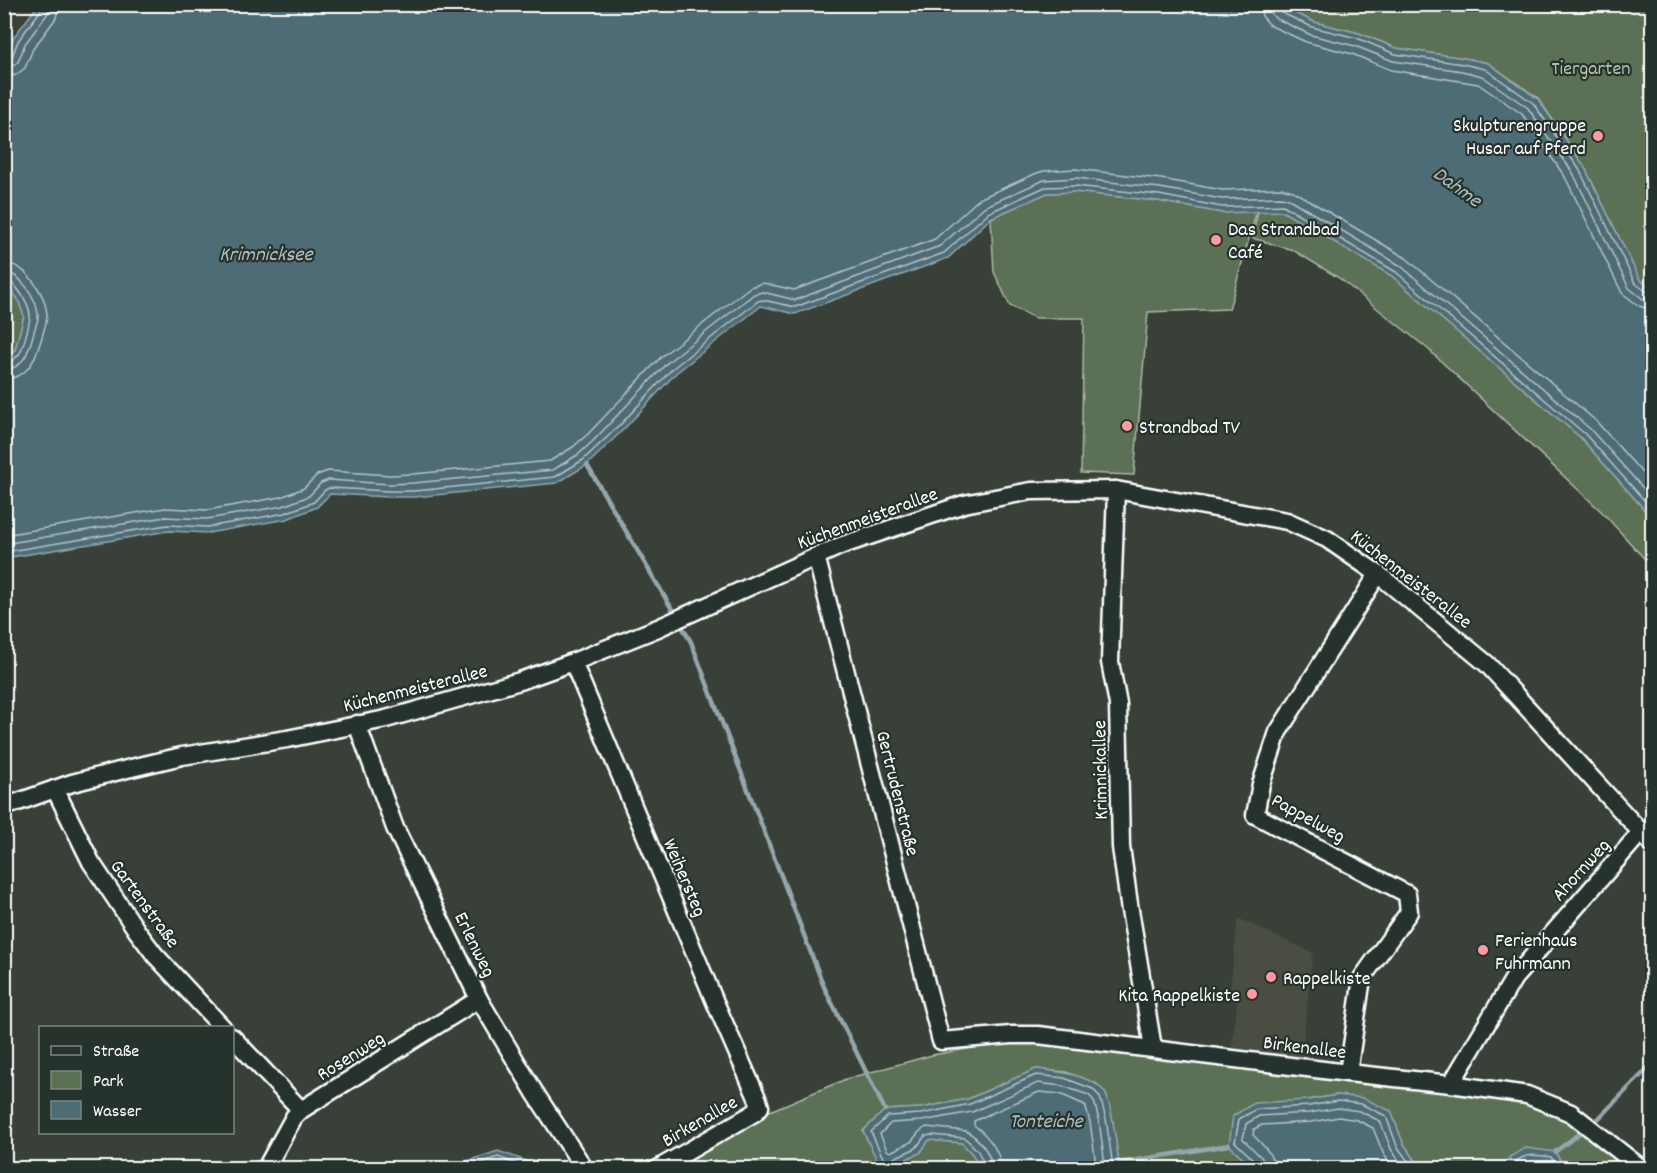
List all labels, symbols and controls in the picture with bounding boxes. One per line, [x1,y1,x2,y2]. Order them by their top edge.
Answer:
park label: Tiergarten [1552,56,1630,84]
place label: Skulpturengruppe Husar auf Pferd [1453,113,1586,164]
marker: Skulpturengruppe Husar auf Pferd [1591,129,1605,143]
water label: Dahme [1426,160,1488,217]
place label: Das Strandbad Café [1228,217,1340,268]
marker: Das Strandbad Café [1209,233,1223,247]
water label: Krimnicksee [219,241,315,271]
place label: Strandbad TV [1139,415,1241,443]
marker: Strandbad TV [1120,419,1134,433]
street label: Küchenmeisterallee [794,481,942,558]
street label: Küchenmeisterallee [1343,524,1477,637]
street label: Küchenmeisterallee [341,658,491,721]
street label: Krimnickallee [1087,720,1117,820]
street label: Gertrudenstraße [867,728,925,859]
street label: Pappelweg [1265,788,1350,851]
street label: Ahornweg [1546,833,1618,909]
street label: Weihersteg [654,835,712,922]
street label: Gartenstraße [102,855,185,955]
street label: Erlenweg [445,908,501,983]
place label: Ferienhaus Fuhrmann [1495,928,1577,979]
marker: Ferienhaus Fuhrmann [1476,943,1490,957]
place label: Rappelkiste [1283,966,1371,994]
marker: Rappelkiste [1264,970,1278,984]
place label: Kita Rappelkiste [1118,983,1240,1011]
marker: Kita Rappelkiste [1245,987,1259,1001]
legend [39,1026,234,1134]
street label: Rosenweg [312,1026,391,1089]
street label: Birkenallee [1262,1030,1348,1068]
text: Straße [93,1040,139,1065]
text: Park [93,1070,124,1095]
street label: Birkenallee [657,1090,744,1156]
text: Wasser [93,1100,142,1125]
water label: Tonteiche [1009,1108,1085,1138]

